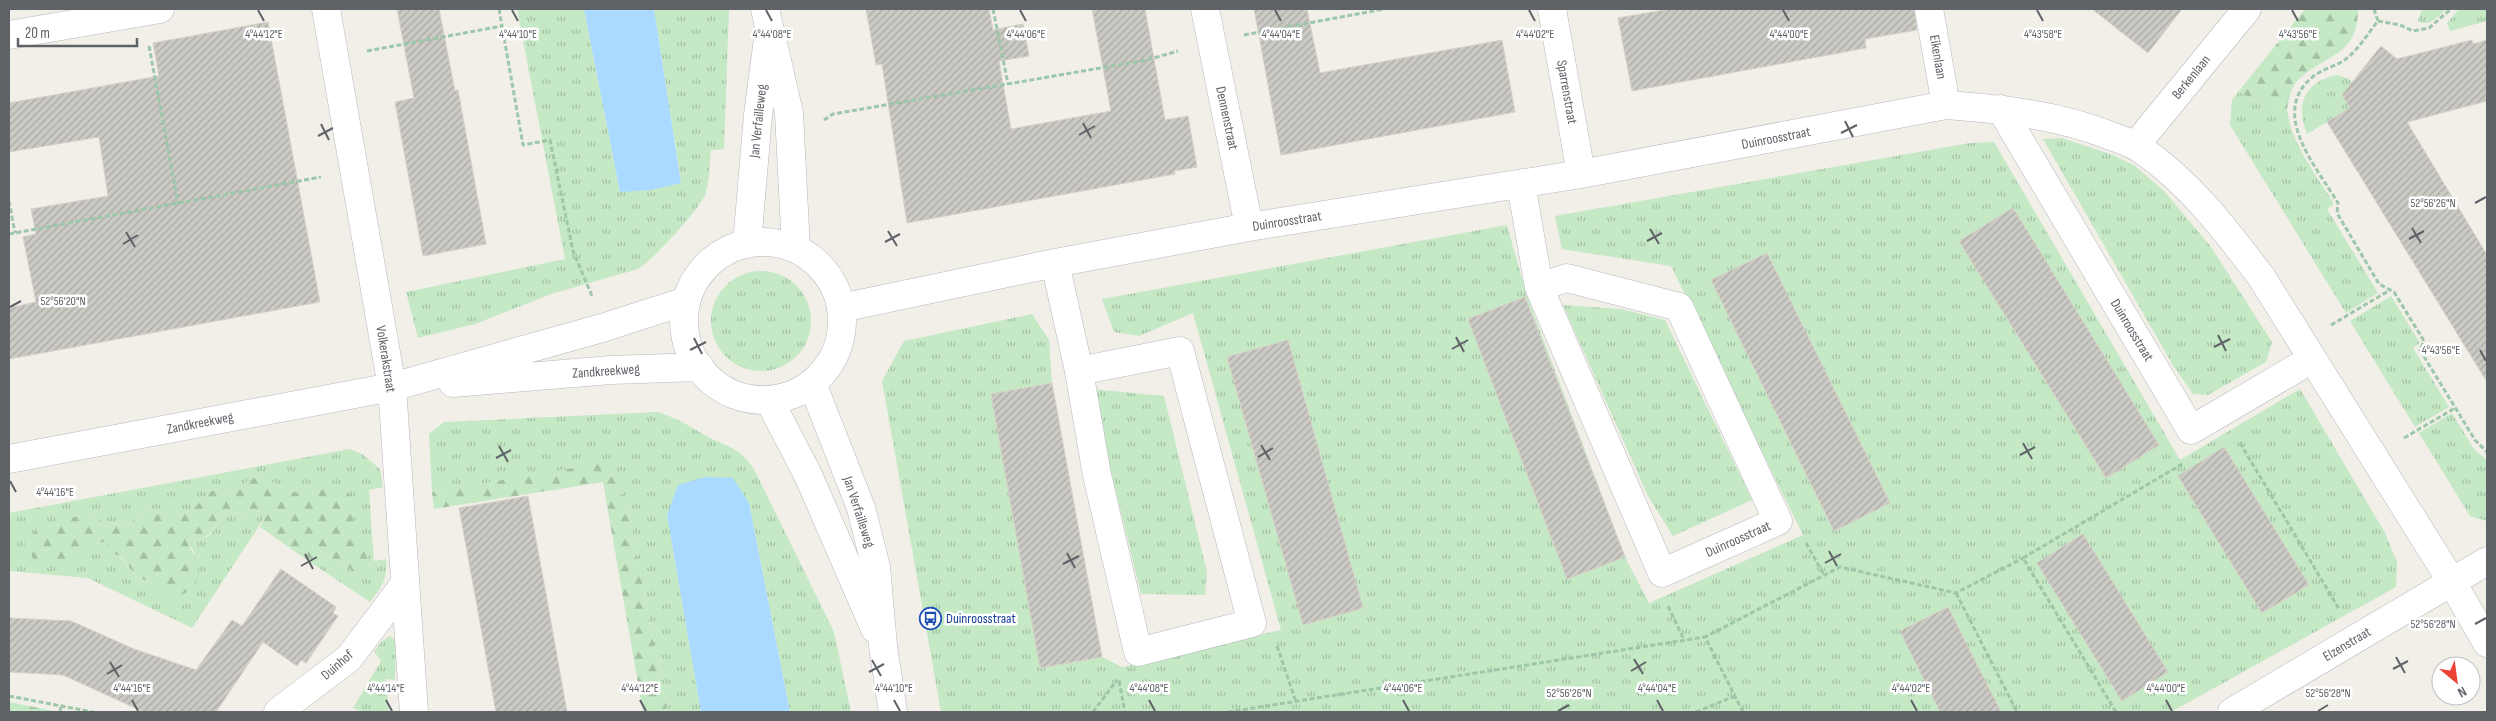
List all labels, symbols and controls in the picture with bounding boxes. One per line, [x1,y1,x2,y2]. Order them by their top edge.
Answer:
scale bar [18,15,136,47]
text: 20 m [25,24,50,43]
text: 4°44'12"E [245,27,283,42]
text: 4°44'10"E [499,27,537,42]
text: 4°44'08"E [753,27,791,42]
text: 4°44'06"E [1007,27,1045,42]
text: 4°44'04"E [1262,27,1300,42]
text: 4°44'02"E [1516,27,1554,42]
text: 4°44'00"E [1770,27,1809,42]
text: 4°43'58"E [2024,27,2062,42]
text: 4°43'56"E [2279,27,2317,42]
street label: Eikenlaan [1926,34,1950,80]
street label: Berkenlaan [2168,51,2214,103]
street label: Sparrenstraat [1553,59,1581,125]
street label: Jan Verfailleweg [746,83,770,160]
street label: Dennenstraat [1212,85,1242,151]
street label: Duinroosstraat [1740,123,1812,153]
text: 52°56'26"N [2410,196,2456,211]
street label: Duinroosstraat [1251,207,1323,235]
text: 52°56'20"N [40,294,86,309]
street label: Duinroosstraat [2107,296,2157,364]
street label: Volkerakstraat [372,324,400,394]
text: 4°43'56"E [2422,343,2460,358]
street label: Zandkreekweg [572,360,641,382]
street label: Zandkreekweg [165,408,235,438]
street label: Jan Verfailleweg [839,473,879,550]
text: 4°44'16"E [36,485,74,500]
street label: Duinroosstraat [1703,517,1773,561]
bus stop icon: Duinroosstraat [918,606,942,630]
place label: Duinroosstraat [946,610,1016,627]
text: 52°56'28"N [2410,617,2456,632]
street label: Elzenstraat [2320,623,2374,665]
street label: Duinhof [317,646,357,684]
north arrow [2431,656,2481,706]
text: 4°44'16"E [113,681,151,696]
text: 4°44'14"E [367,681,405,696]
text: 4°44'12"E [621,681,659,696]
text: 4°44'10"E [875,681,913,696]
text: 4°44'08"E [1130,681,1168,696]
text: 4°44'06"E [1384,681,1422,696]
text: 4°44'04"E [1638,681,1676,696]
text: 4°44'02"E [1892,681,1930,696]
text: 4°44'00"E [2147,681,2186,696]
text: N [2455,683,2469,701]
text: 52°56'26"N [1546,686,1592,701]
text: 52°56'28"N [2305,686,2351,701]

